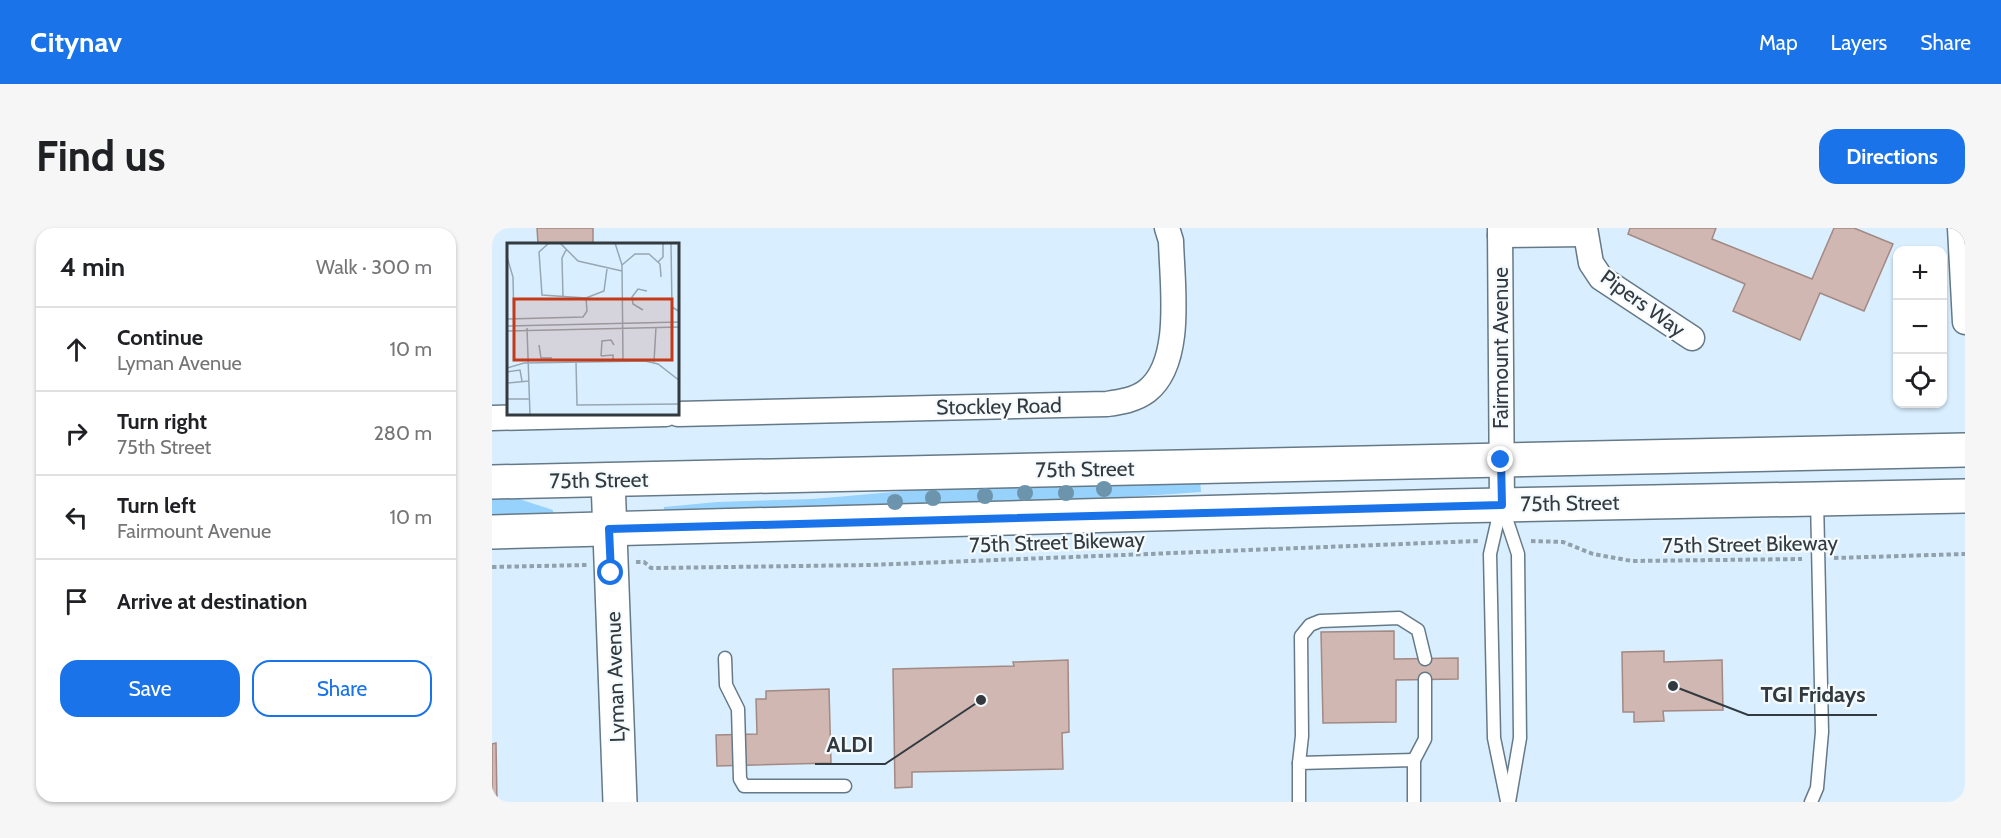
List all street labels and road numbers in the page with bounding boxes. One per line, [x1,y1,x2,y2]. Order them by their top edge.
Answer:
street label: Pipers Way [1596,264,1690,342]
street label: Fairmount Avenue [1488,267,1513,429]
street label: Stockley Road [936,392,1062,420]
street label: 75th Street [1035,456,1135,482]
street label: 75th Street [549,467,649,493]
street label: 75th Street [1520,490,1620,516]
street label: 75th Street Bikeway [969,526,1146,558]
street label: 75th Street Bikeway [1662,530,1838,558]
street label: Lyman Avenue [600,611,630,743]

